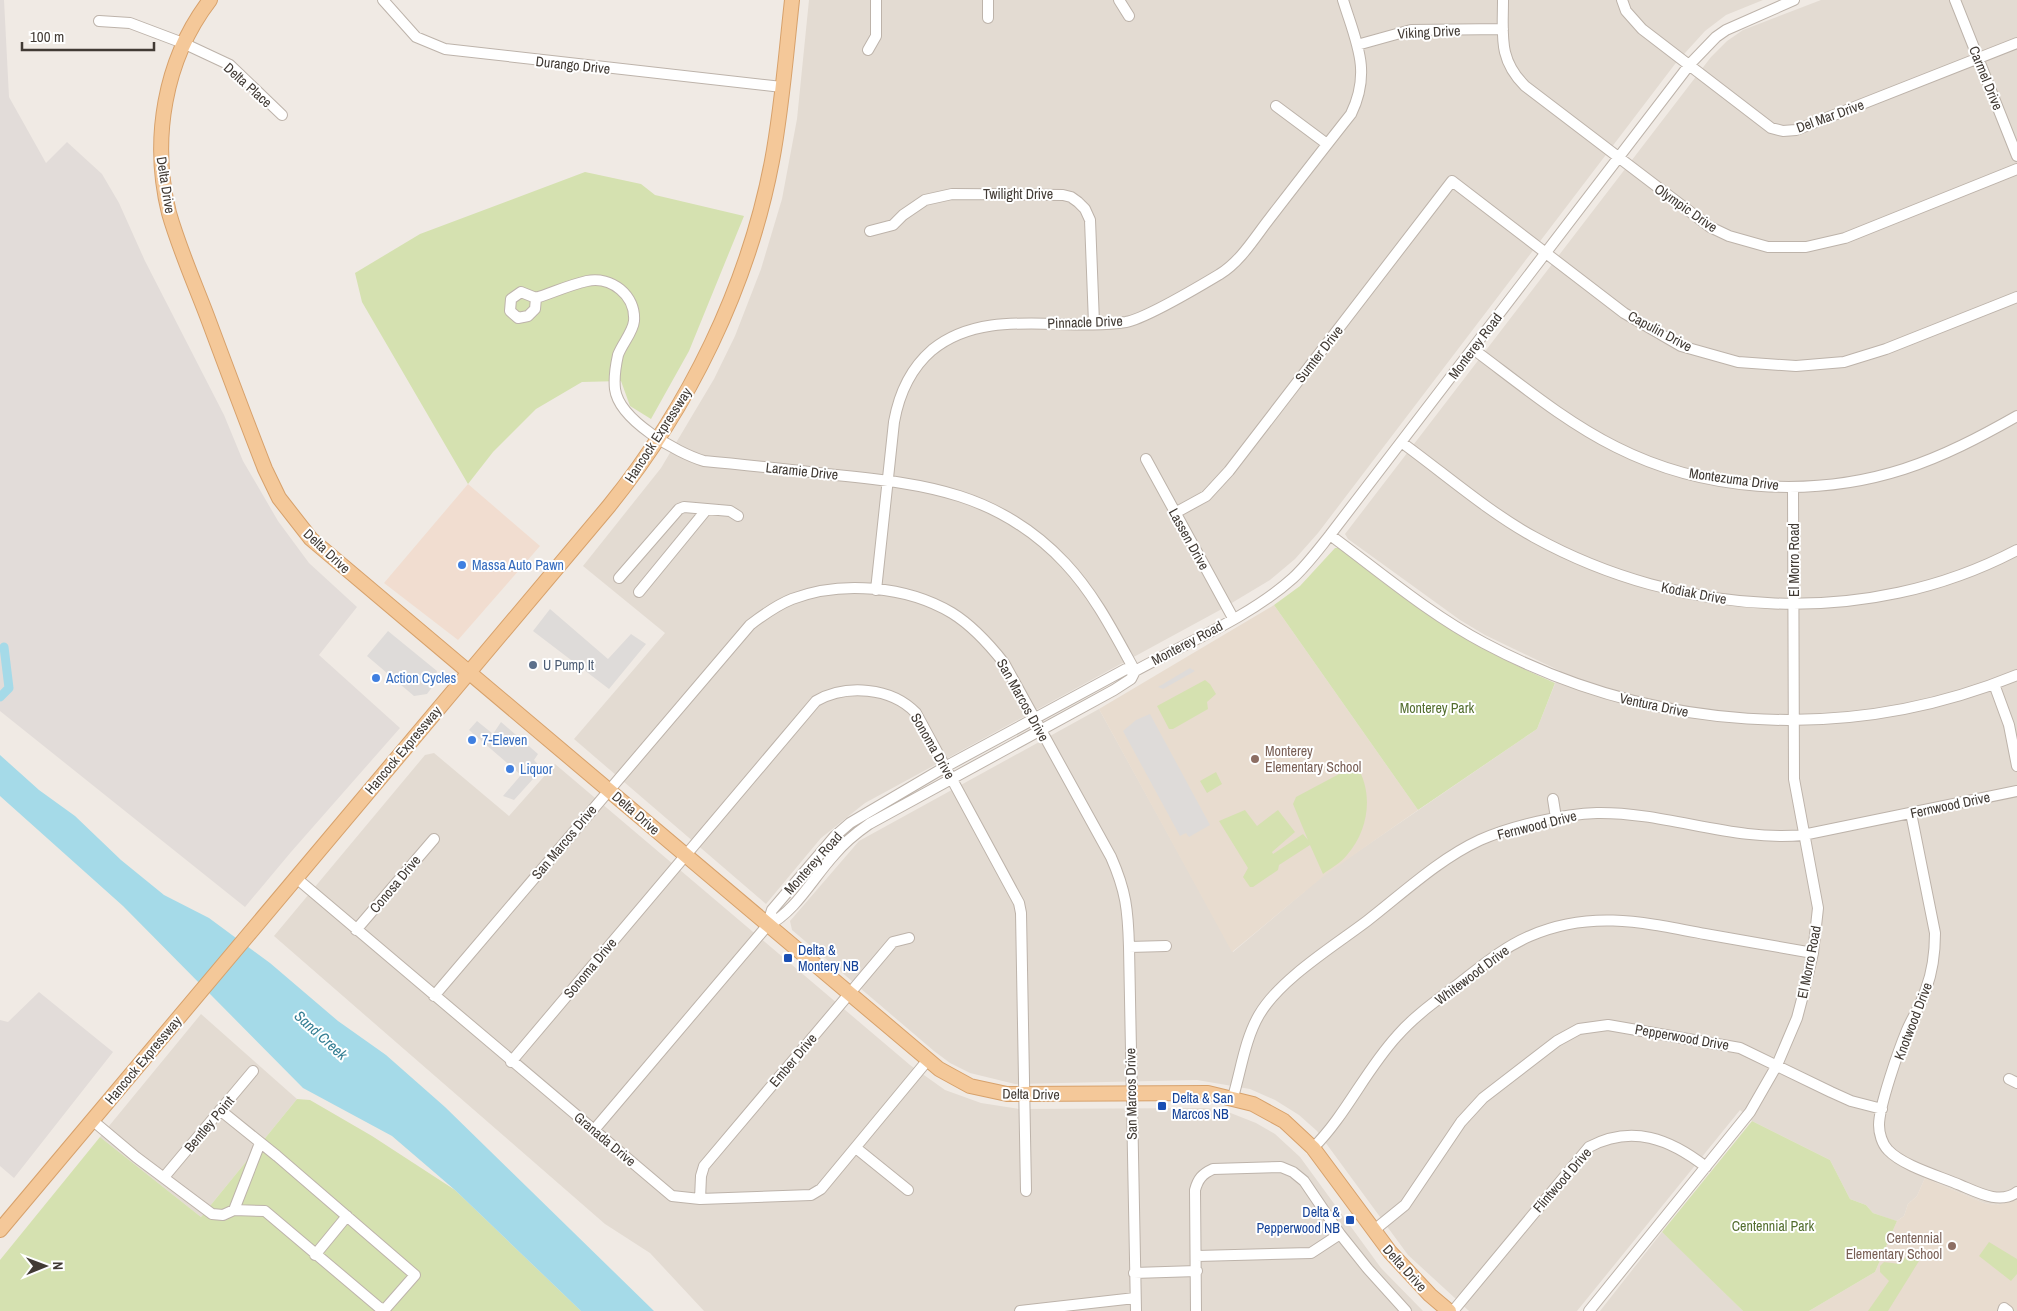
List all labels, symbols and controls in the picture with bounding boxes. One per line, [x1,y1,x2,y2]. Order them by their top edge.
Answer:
scale bar [22,20,155,52]
street label: Viking Drive [1397,21,1461,43]
text: 100 m [30,26,64,47]
street label: Carmel Drive [1965,43,2007,113]
street label: Durango Drive [535,52,611,78]
street label: Delta Place [220,59,276,111]
street label: Del Mar Drive [1794,95,1866,137]
street label: Delta Drive [153,155,179,215]
street label: Olympic Drive [1651,180,1721,236]
street label: Twilight Drive [983,185,1053,203]
street label: Capulin Drive [1625,307,1695,355]
street label: Monterey Road [1444,309,1506,383]
street label: Pinnacle Drive [1047,312,1123,332]
street label: Sumter Drive [1291,322,1347,386]
street label: Hancock Expressway [621,384,696,486]
street label: Laramie Drive [765,458,839,484]
street label: Montezuma Drive [1688,464,1780,494]
street label: Lassen Drive [1165,505,1213,573]
street label: El Morro Road [1785,523,1803,597]
street label: Delta Drive [300,525,354,577]
place label: Massa Auto Pawn [472,556,564,574]
marker: Massa Auto Pawn [456,559,468,571]
street label: Kodiak Drive [1660,578,1728,608]
street label: Monterey Road [1148,617,1226,669]
street label: San Marcos Drive [993,655,1053,745]
place label: U Pump It [543,656,594,674]
marker: U Pump It [527,659,539,671]
place label: Action Cycles [385,669,456,687]
marker: Action Cycles [370,672,382,684]
street label: Ventura Drive [1618,689,1690,721]
park label: Monterey Park [1400,699,1475,717]
street label: Hancock Expressway [361,702,445,798]
street label: Sonoma Drive [907,710,959,782]
place label: 7-Eleven [482,731,527,749]
marker: 7-Eleven [466,734,478,746]
place label: Monterey Elementary School [1265,742,1361,776]
marker: Monterey Elementary School [1249,753,1261,765]
place label: Liquor [520,760,553,778]
marker: Liquor [504,763,516,775]
street label: Delta Drive [608,787,664,839]
street label: Fernwood Drive [1908,788,1992,822]
street label: San Marcos Drive [528,801,600,883]
street label: Fernwood Drive [1495,806,1579,844]
street label: Monterey Road [780,828,846,898]
street label: Conosa Drive [366,851,424,917]
street label: El Morro Road [1793,924,1825,1000]
street label: Sonoma Drive [560,934,620,1002]
place label: Delta & Montery NB [798,941,859,975]
street label: Whitewood Drive [1431,941,1513,1009]
marker: Delta & Montery NB [782,952,794,964]
street label: Knotwood Drive [1890,980,1936,1062]
water label: Sand Creek [290,1005,353,1065]
street label: Hancock Expressway [101,1012,185,1108]
street label: Pepperwood Drive [1634,1020,1730,1054]
street label: Ember Drive [765,1030,821,1090]
street label: San Marcos Drive [1121,1048,1141,1140]
street label: Delta Drive [1002,1085,1060,1103]
place label: Delta & San Marcos NB [1172,1089,1233,1123]
street label: Bentley Point [180,1092,238,1156]
marker: Delta & San Marcos NB [1156,1100,1168,1112]
street label: Granada Drive [570,1108,640,1170]
street label: Flintwood Drive [1529,1144,1595,1216]
place label: Delta & Pepperwood NB [1256,1203,1340,1237]
marker: Delta & Pepperwood NB [1344,1214,1356,1226]
park label: Centennial Park [1732,1217,1814,1235]
place label: Centennial Elementary School [1846,1229,1942,1263]
marker: Centennial Elementary School [1946,1240,1958,1252]
north arrow [20,1241,70,1291]
street label: Delta Drive [1379,1241,1431,1295]
text: N [49,1261,67,1270]

